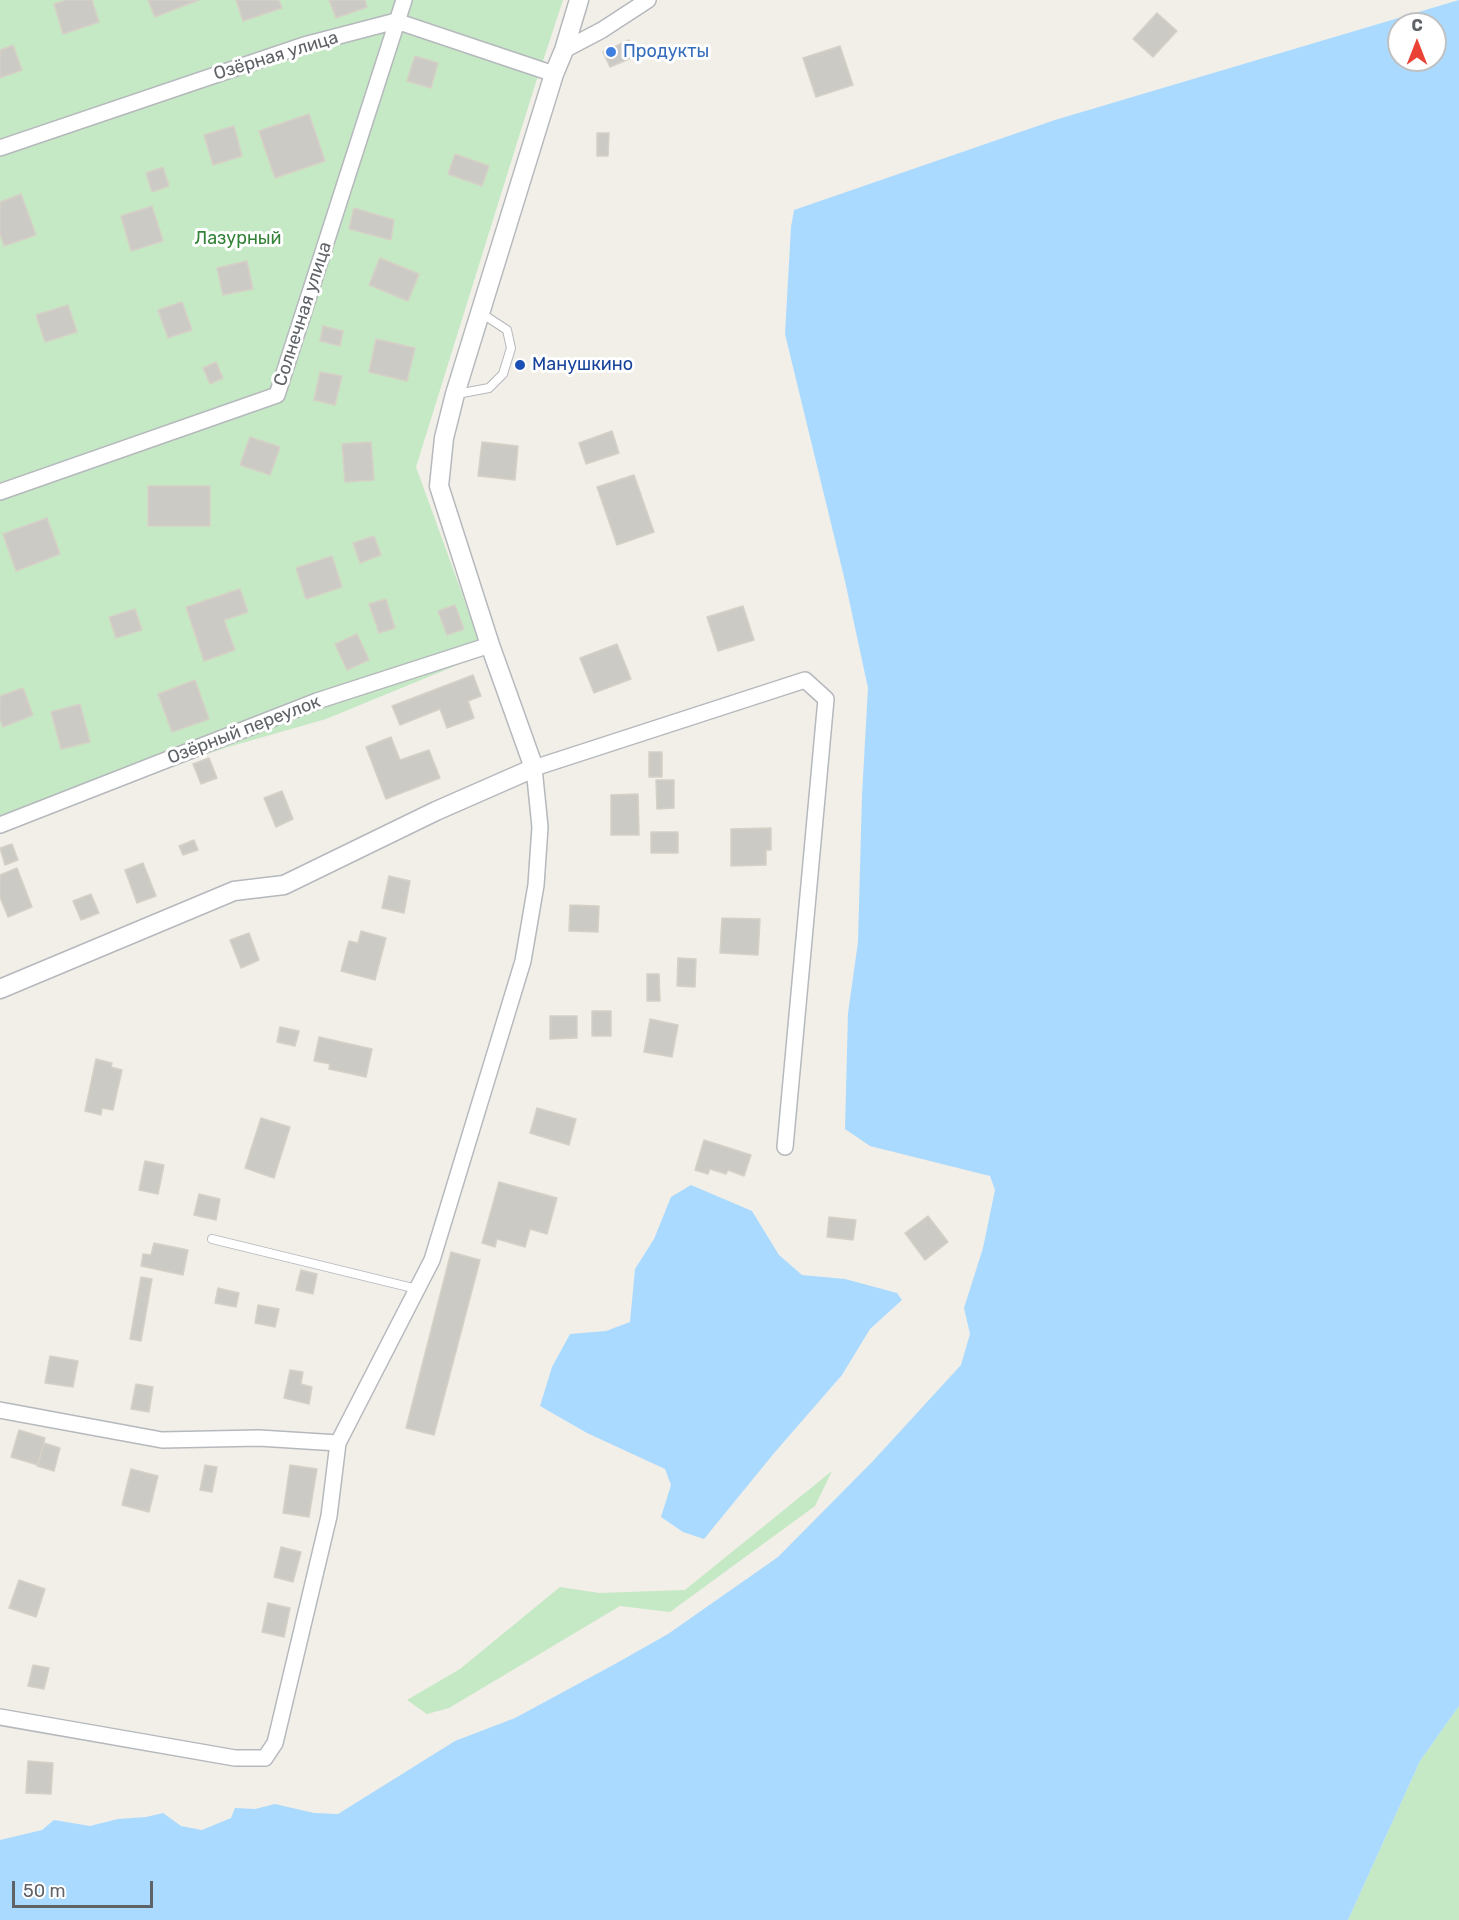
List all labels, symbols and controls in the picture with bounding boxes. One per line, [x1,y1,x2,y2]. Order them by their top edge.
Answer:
north arrow [1387,12,1447,72]
text: С [1411,16,1423,35]
street label: Озёрная улица [211,27,341,85]
place label: Продукты [623,41,709,63]
marker: Продукты [604,45,618,59]
park label: Лазурный [194,228,282,250]
street label: Солнечная улица [269,239,337,389]
place label: Манушкино [532,354,633,376]
marker: Манушкино [513,358,527,372]
street label: Озёрный переулок [164,691,324,769]
scale bar [15,1869,156,1907]
text: 50 m [23,1880,66,1902]

